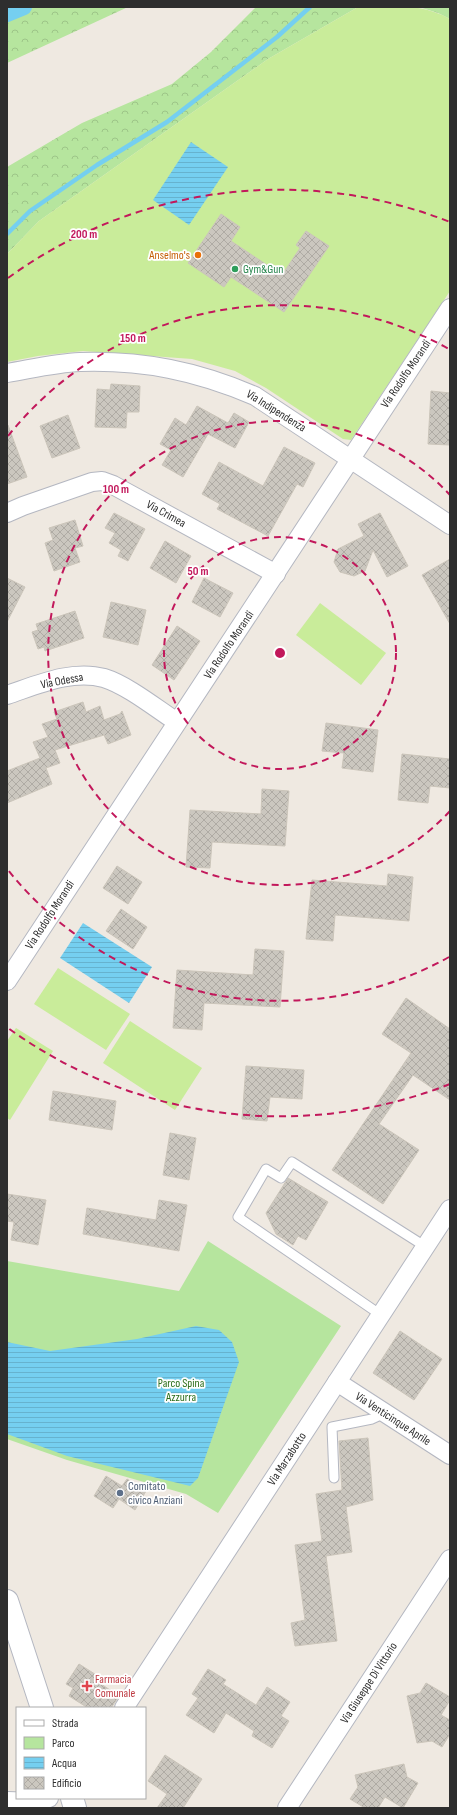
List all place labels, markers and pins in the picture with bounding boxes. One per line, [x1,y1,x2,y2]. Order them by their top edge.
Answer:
place label: Anselmo's [148,248,190,263]
marker: Anselmo's [193,250,203,260]
place label: Gym&Gun [243,262,283,277]
marker: Gym&Gun [230,264,240,274]
centre of rings [273,646,287,660]
place label: Comitato civico Anziani [128,1479,183,1508]
marker: Comitato civico Anziani [115,1488,125,1498]
place label: Farmacia Comunale [95,1672,135,1701]
marker: Farmacia Comunale [82,1681,92,1691]

